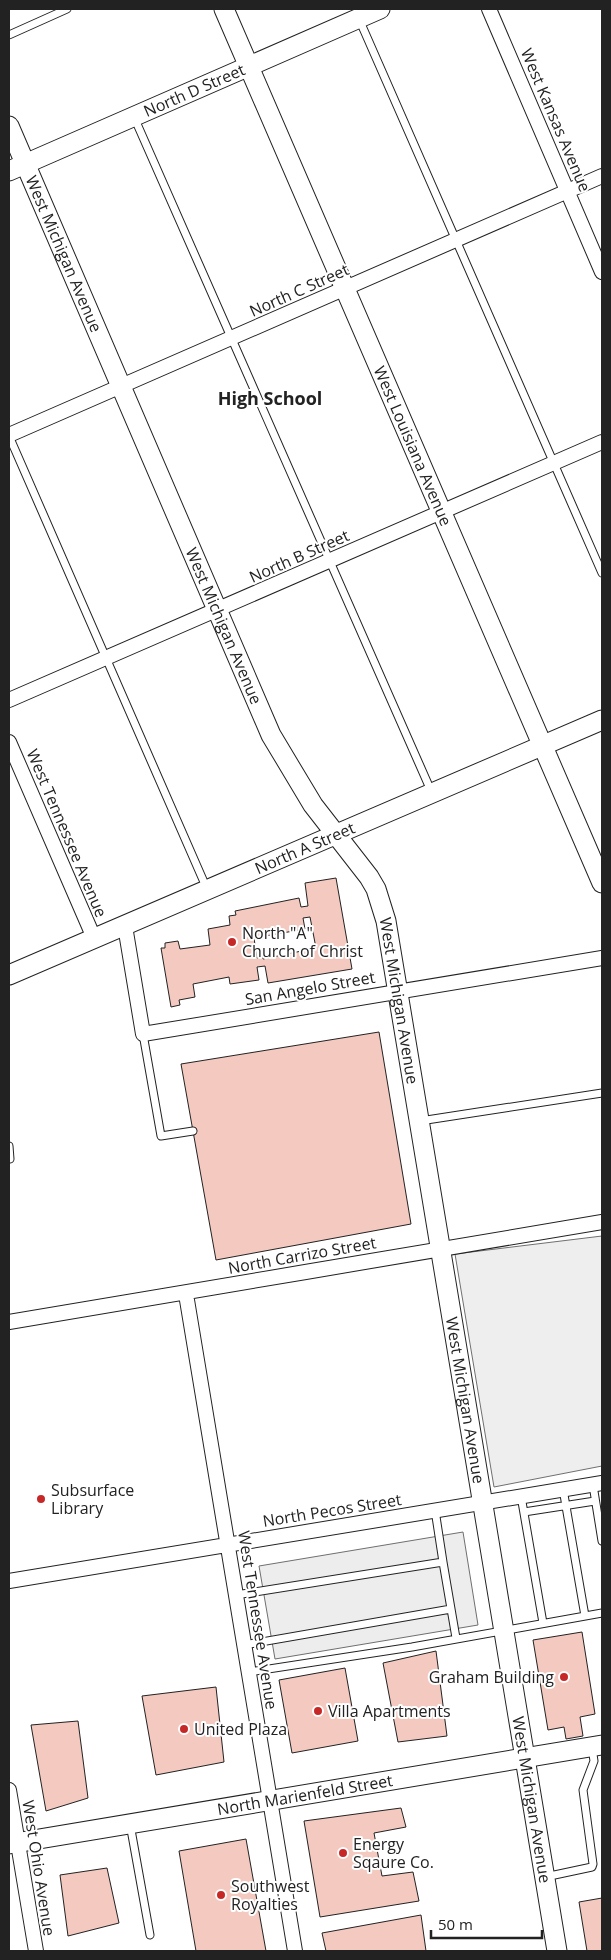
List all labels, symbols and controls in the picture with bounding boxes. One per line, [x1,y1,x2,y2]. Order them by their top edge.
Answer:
street label: West Kansas Avenue [516,45,596,195]
street label: North D Street [140,58,248,122]
street label: West Michigan Avenue [21,172,107,335]
street label: North C Street [246,258,353,322]
street label: West Louisiana Avenue [369,362,457,529]
district label: High School [218,386,322,410]
street label: North B Street [246,524,353,588]
street label: West Michigan Avenue [181,544,267,707]
street label: West Tennessee Avenue [22,746,112,920]
street label: North A Street [251,816,359,879]
street label: West Michigan Avenue [375,916,424,1086]
place label: North "A" Church of Christ [242,922,363,962]
marker: North "A" Church of Christ [226,936,238,948]
street label: San Angelo Street [243,966,377,1010]
street label: North Carrizo Street [226,1231,378,1279]
street label: West Michigan Avenue [441,1315,490,1485]
place label: Subsurface Library [51,1479,134,1519]
street label: North Pecos Street [261,1488,403,1532]
marker: Subsurface Library [35,1493,47,1505]
street label: West Tennessee Avenue [233,1529,283,1711]
place label: Graham Building [429,1666,554,1688]
marker: Graham Building [558,1671,570,1683]
place label: Villa Apartments [328,1700,451,1722]
marker: Villa Apartments [312,1705,324,1717]
street label: West Michigan Avenue [507,1715,557,1885]
place label: United Plaza [194,1718,287,1740]
marker: United Plaza [178,1723,190,1735]
street label: North Marienfeld Street [215,1769,395,1820]
street label: West Ohio Avenue [17,1799,61,1937]
place label: Energy Sqaure Co. [353,1833,434,1873]
marker: Energy Sqaure Co. [337,1847,349,1859]
place label: Southwest Royalties [231,1875,310,1915]
marker: Southwest Royalties [215,1889,227,1901]
scale bar [431,1908,542,1940]
text: 50 m [438,1914,473,1934]

